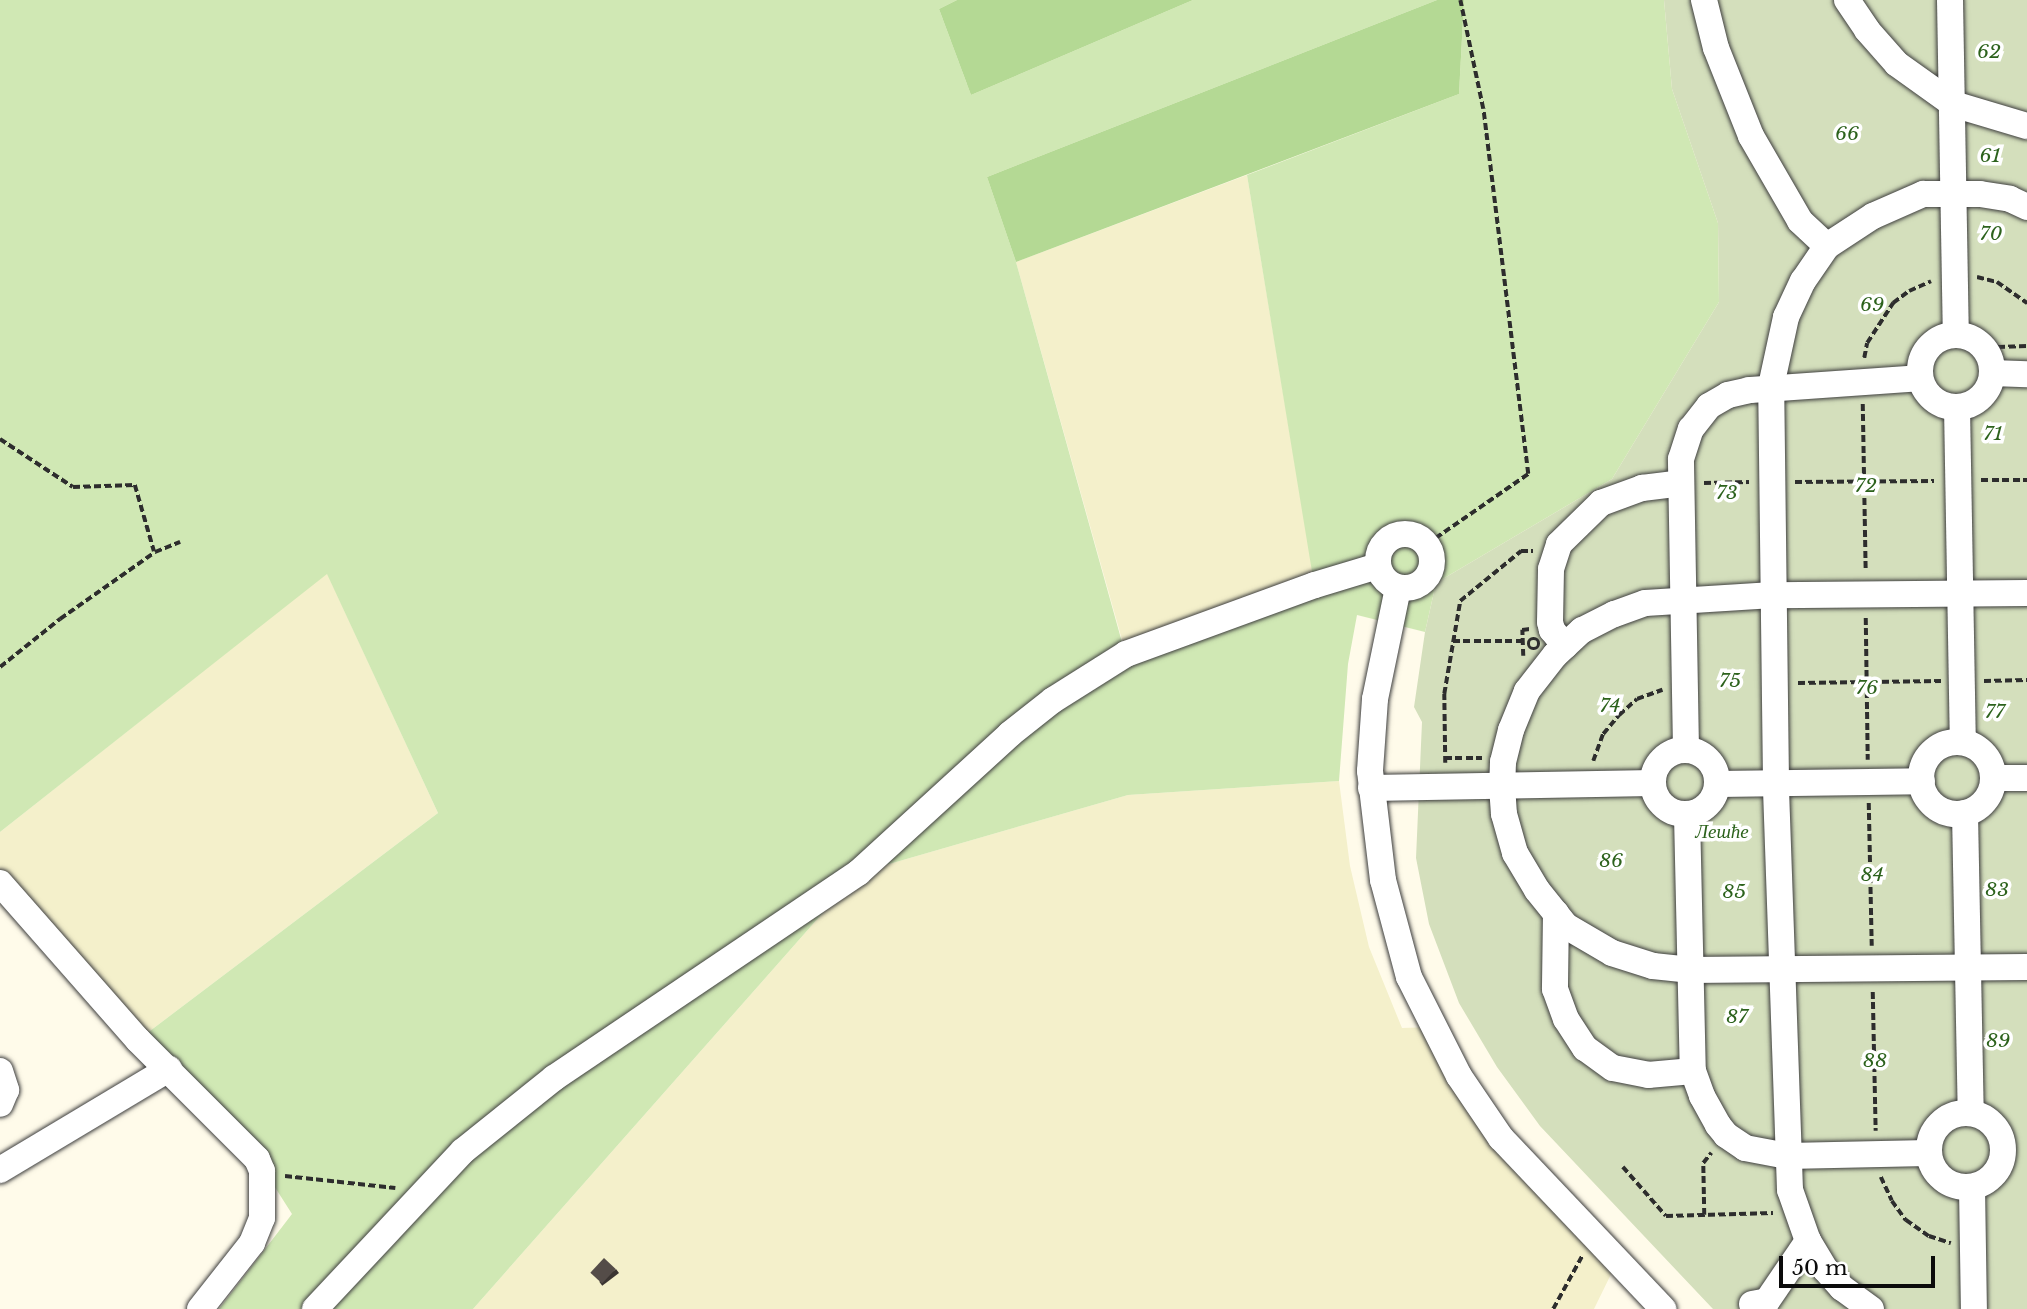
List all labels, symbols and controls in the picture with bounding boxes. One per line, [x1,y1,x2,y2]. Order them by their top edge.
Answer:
park label: 62 [1977,41,2001,63]
park label: 66 [1835,123,1859,145]
park label: 61 [1979,145,2001,167]
park label: 70 [1980,223,2002,245]
park label: 69 [1860,294,1884,316]
park label: 71 [1984,423,2002,445]
park label: 72 [1855,475,1877,497]
park label: 73 [1716,482,1738,504]
park label: 75 [1719,670,1741,692]
park label: 76 [1856,677,1878,699]
park label: 74 [1600,695,1620,717]
park label: 77 [1985,701,2005,723]
park label: Лешће [1695,821,1749,843]
park label: 86 [1599,850,1623,872]
park label: 84 [1860,864,1884,886]
park label: 83 [1985,879,2009,901]
park label: 85 [1722,881,1746,903]
park label: 87 [1726,1006,1748,1028]
park label: 89 [1986,1030,2010,1052]
park label: 88 [1863,1050,1887,1072]
scale bar [1782,1242,1938,1286]
text: 50 m [1792,1255,1847,1281]

